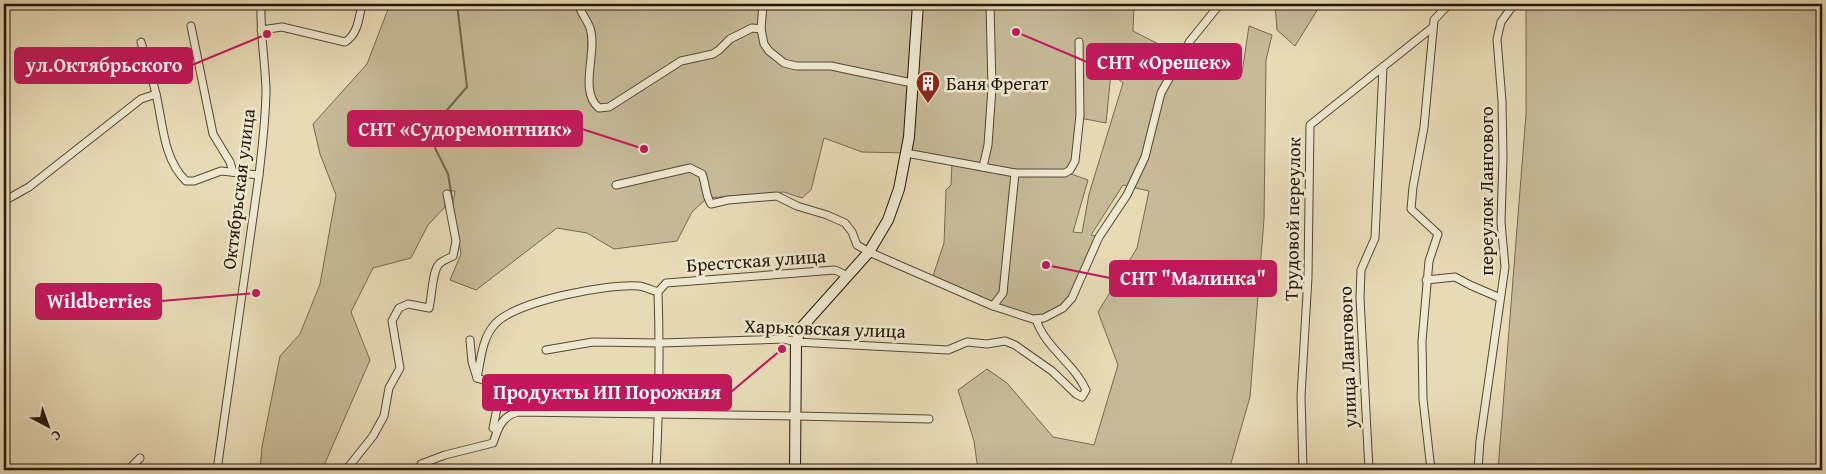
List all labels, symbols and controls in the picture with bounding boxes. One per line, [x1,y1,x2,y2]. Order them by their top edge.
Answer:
callout: СНТ «Орешек» [1087,44,1241,79]
text: СНТ «Орешек» [1097,47,1231,76]
callout: ул.Октябрьского [15,48,192,83]
text: ул.Октябрьского [25,50,183,79]
place label: Баня Фрегат [946,69,1049,97]
building icon: Баня Фрегат [915,70,941,104]
street label: переулок Лангового [1472,106,1500,276]
street label: Октябрьская улица [214,107,262,271]
callout: СНТ «Судоремонтник» [348,111,582,146]
text: СНТ «Судоремонтник» [358,114,572,143]
street label: Трудовой переулок [1277,137,1307,301]
street label: Брестская улица [685,241,827,279]
callout: СНТ "Малинка" [1110,261,1276,296]
text: СНТ "Малинка" [1120,263,1266,292]
callout: Wildberries [36,284,161,319]
text: Wildberries [47,286,151,315]
street label: улица Лангового [1331,286,1364,429]
street label: Харьковская улица [744,311,906,345]
callout: Продукты ИП Порожняя [483,375,731,410]
text: Продукты ИП Порожняя [493,377,721,406]
north arrow [22,402,72,452]
text: С [47,426,66,446]

